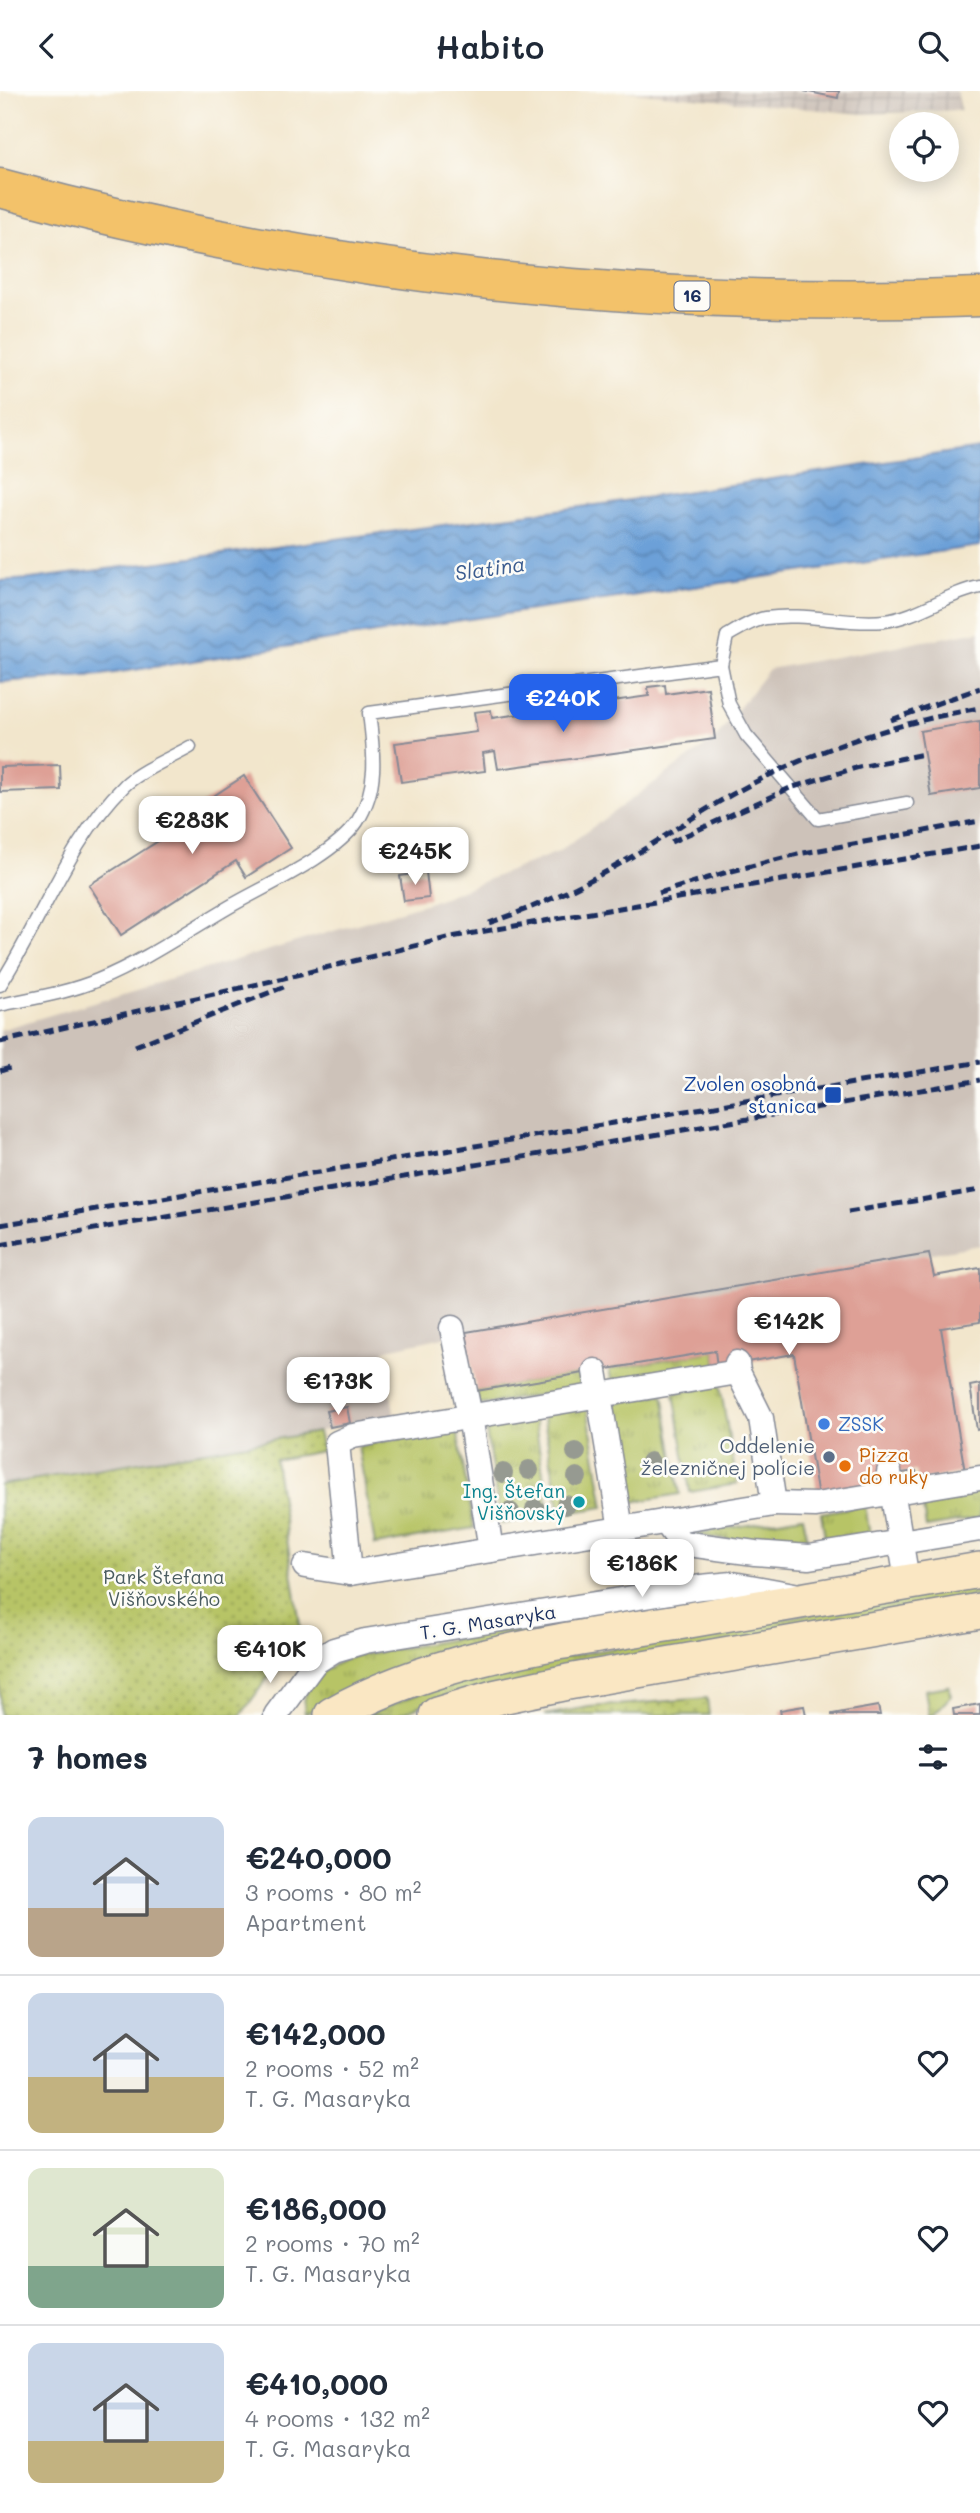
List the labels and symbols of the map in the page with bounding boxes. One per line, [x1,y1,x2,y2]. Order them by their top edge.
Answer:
road number: 16 [674,281,710,311]
water label: Slatina [453,549,527,586]
pin: €240K [514,675,612,734]
pin: €283K [143,797,241,856]
pin: €245K [366,827,464,887]
place label: Zvolen osobná stanica [684,1071,817,1118]
marker: Zvolen osobná stanica [823,1085,843,1105]
pin: €142K [740,1297,838,1357]
pin: €173K [289,1357,387,1417]
place label: ZSSK [838,1411,884,1436]
marker: ZSSK [816,1416,832,1432]
place label: Oddelenie železničnej polície [641,1433,815,1480]
place label: Pizza do ruky [859,1442,928,1489]
marker: Oddelenie železničnej polície [821,1449,837,1465]
marker: Pizza do ruky [837,1458,853,1474]
place label: Ing. Štefan Višňovský [463,1478,565,1525]
marker: Ing. Štefan Višňovský [571,1494,587,1510]
pin: €186K [593,1539,691,1599]
park label: Park Štefana Višňovského [103,1564,225,1611]
street label: T. G. Masaryka [418,1598,558,1645]
pin: €410K [221,1625,319,1685]

